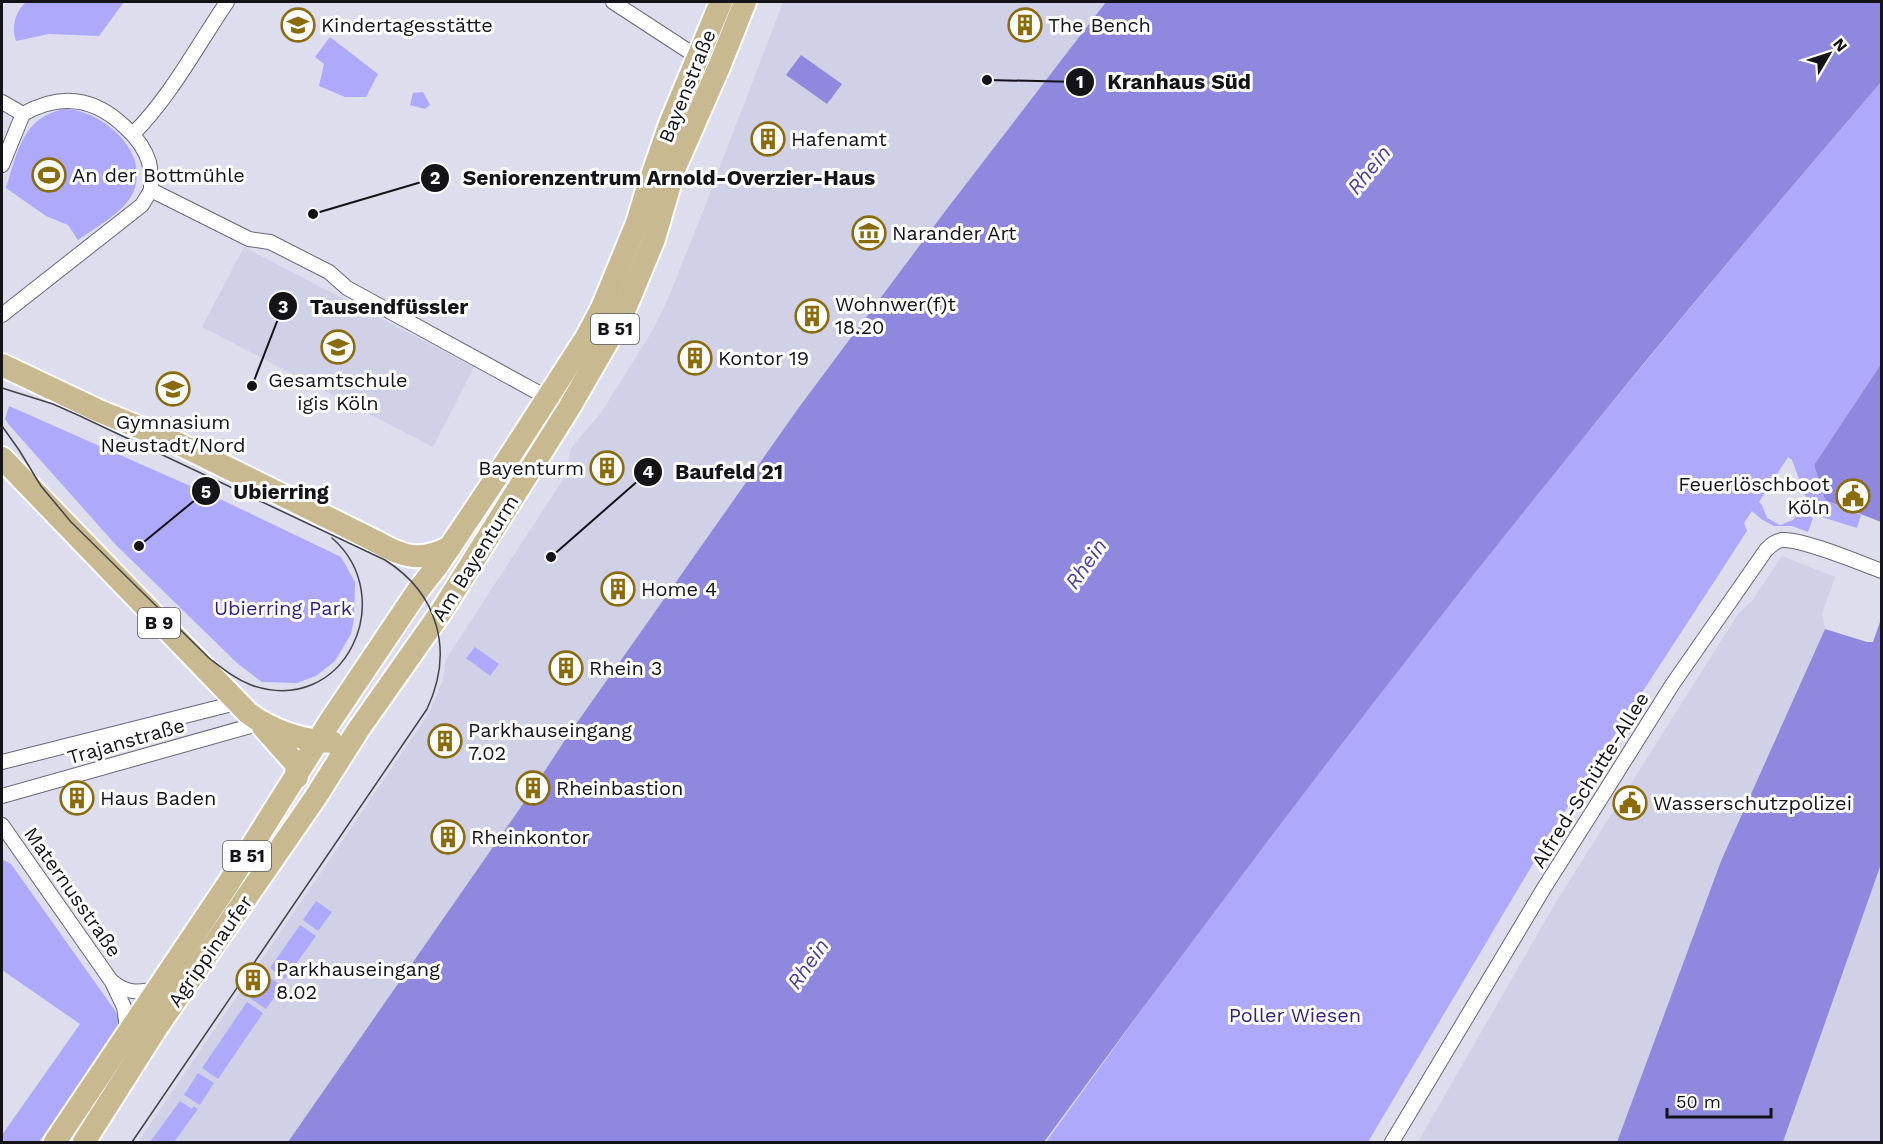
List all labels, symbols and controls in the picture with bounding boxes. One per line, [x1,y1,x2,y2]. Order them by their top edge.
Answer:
school or university icon: Kindertagesstätte [280,7,316,43]
building icon: The Bench [1007,7,1043,43]
place label: Kindertagesstätte [321,13,493,37]
place label: The Bench [1048,13,1151,37]
north arrow [1799,24,1859,84]
street label: Bayenstraße [653,26,721,146]
text: N [1829,34,1851,55]
callout: Kranhaus Süd [1065,62,1263,101]
text: Kranhaus Süd [1107,69,1251,94]
text: 1 [1076,71,1084,92]
building icon: Hafenamt [750,121,786,157]
place label: Hafenamt [791,127,888,151]
water label: Rhein [1341,140,1396,199]
sports icon: An der Bottmühle [31,157,67,193]
callout: Seniorenzentrum Arnold-Overzier-Haus [420,158,887,197]
place label: An der Bottmühle [72,163,245,187]
text: Seniorenzentrum Arnold-Overzier-Haus [463,165,875,190]
text: 2 [430,167,440,188]
museum icon: Narander Art [851,215,887,251]
place label: Narander Art [892,221,1017,245]
callout: Tausendfüssler [268,287,480,326]
place label: Wohnwer(f)t 18.20 [835,292,957,339]
text: Tausendfüssler [310,294,468,319]
text: 3 [278,296,288,317]
building icon: Wohnwer(f)t 18.20 [794,298,830,334]
road number: B 51 [591,314,639,344]
school or university icon: Gesamtschule igis Köln [320,329,356,365]
building icon: Kontor 19 [677,340,713,376]
place label: Kontor 19 [718,346,809,370]
place label: Gesamtschule igis Köln [268,368,408,415]
school or university icon: Gymnasium Neustadt/Nord [155,371,191,407]
place label: Gymnasium Neustadt/Nord [100,410,246,457]
building icon: Bayenturm [589,450,625,486]
callout: Baufeld 21 [633,452,795,491]
place label: Bayenturm [478,456,584,480]
text: Baufeld 21 [675,459,783,484]
text: 4 [642,461,654,482]
callout: Ubierring [191,472,340,511]
place label: Feuerlöschboot Köln [1678,472,1831,519]
public building icon: Feuerlöschboot Köln [1835,478,1871,514]
text: Ubierring [233,479,329,504]
text: 5 [201,481,211,502]
street label: Am Bayenturm [426,490,524,626]
water label: Rhein [1059,534,1112,594]
building icon: Home 4 [600,571,636,607]
place label: Home 4 [641,577,717,601]
park label: Ubierring Park [214,596,352,620]
road number: B 9 [138,608,180,638]
building icon: Rhein 3 [548,650,584,686]
place label: Rhein 3 [589,656,662,680]
street label: Alfred-Schütte-Allee [1526,688,1654,872]
street label: Trajanstraße [65,713,187,769]
place label: Parkhauseingang 7.02 [468,718,632,765]
building icon: Parkhauseingang 7.02 [427,723,463,759]
building icon: Rheinbastion [515,770,551,806]
place label: Rheinbastion [556,776,683,800]
building icon: Haus Baden [59,780,95,816]
public building icon: Wasserschutzpolizei [1612,785,1648,821]
place label: Haus Baden [100,786,216,810]
place label: Wasserschutzpolizei [1653,791,1852,815]
building icon: Rheinkontor [430,819,466,855]
street label: Maternusstraße [19,822,127,962]
place label: Rheinkontor [471,825,590,849]
road number: B 51 [223,841,271,871]
street label: Agrippinaufer [163,890,257,1012]
water label: Rhein [781,934,834,994]
place label: Parkhauseingang 8.02 [276,957,440,1004]
building icon: Parkhauseingang 8.02 [235,962,271,998]
park label: Poller Wiesen [1229,1003,1361,1027]
scale bar [1667,1081,1770,1119]
text: 50 m [1676,1091,1721,1112]

